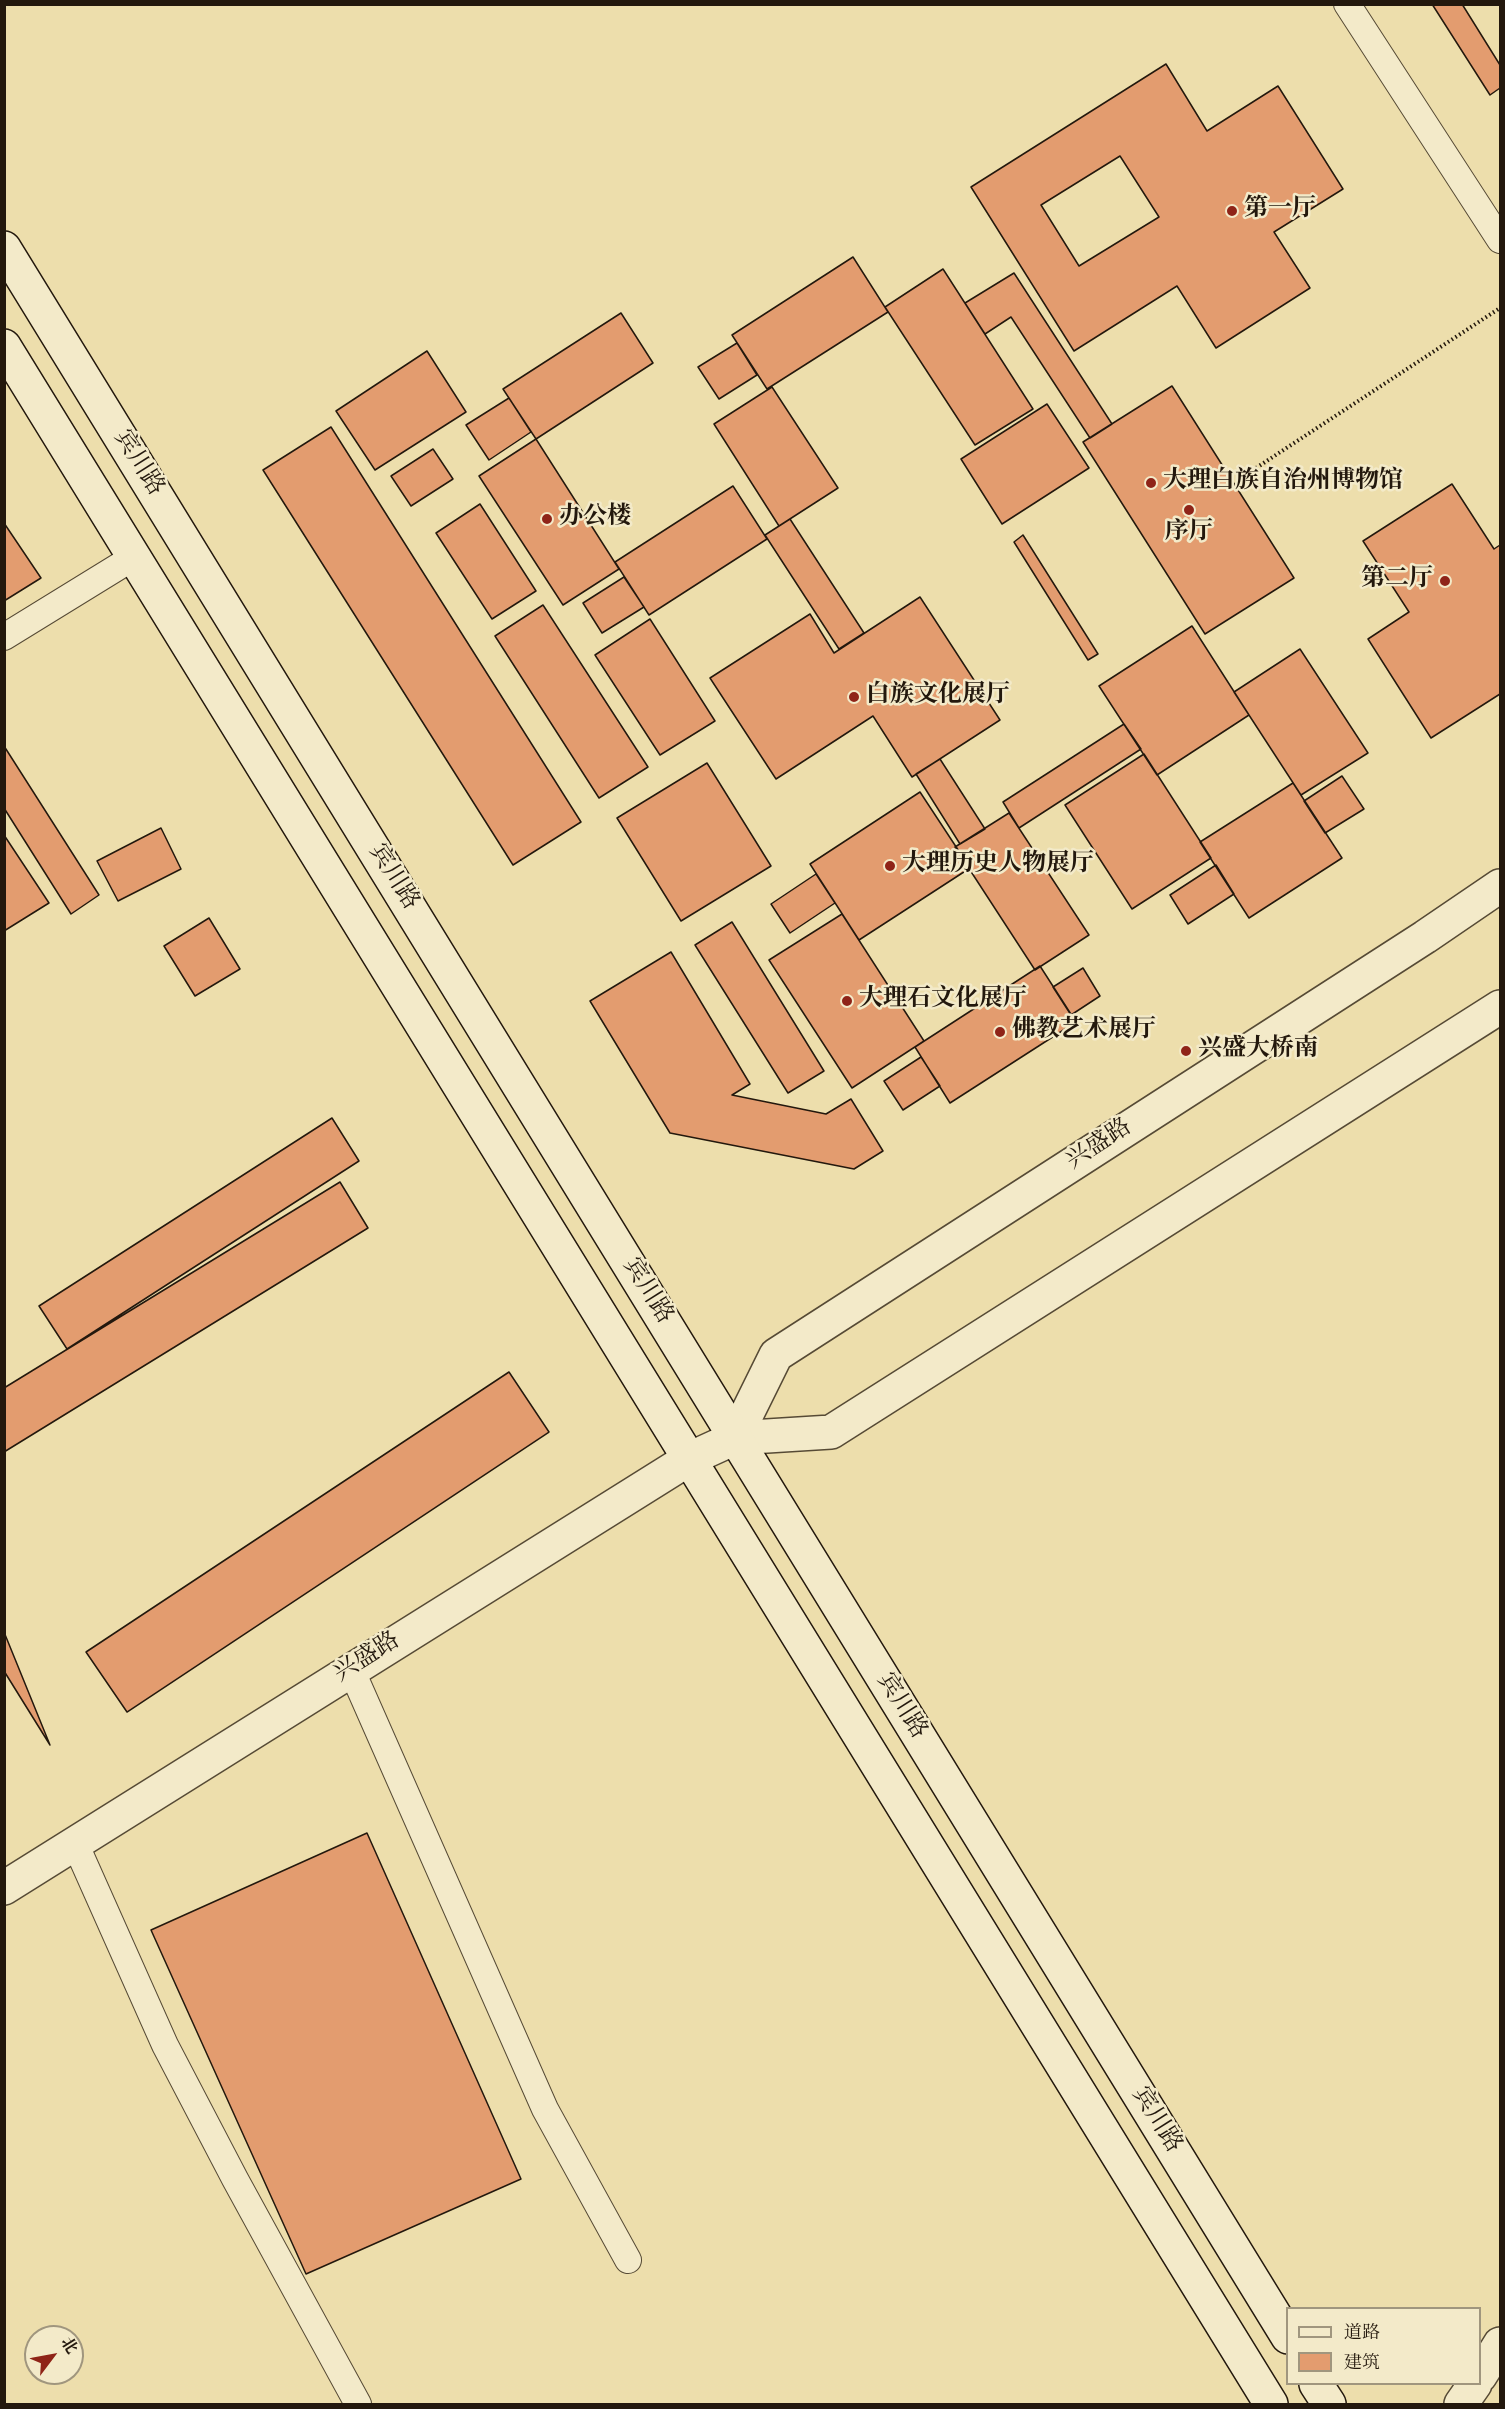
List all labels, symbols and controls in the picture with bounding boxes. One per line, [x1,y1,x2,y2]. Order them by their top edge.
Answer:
place label: 第一厅 [1244,197,1316,225]
marker: 第一厅 [1225,204,1239,218]
street label: 宾川路 [106,426,168,502]
place label: 大理白族自治州博物馆 [1163,469,1403,497]
marker: 大理白族自治州博物馆 [1144,476,1158,490]
marker: 序厅 [1182,503,1196,517]
place label: 办公楼 [559,505,631,533]
marker: 办公楼 [540,512,554,526]
place label: 序厅 [1165,520,1213,548]
place label: 第二厅 [1361,567,1433,595]
marker: 第二厅 [1438,574,1452,588]
place label: 白族文化展厅 [866,683,1010,711]
marker: 白族文化展厅 [847,690,861,704]
street label: 宾川路 [361,840,423,916]
place label: 大理历史人物展厅 [902,852,1094,880]
marker: 大理历史人物展厅 [883,859,897,873]
place label: 大理石文化展厅 [859,987,1027,1015]
marker: 大理石文化展厅 [840,994,854,1008]
place label: 佛教艺术展厅 [1012,1018,1156,1046]
marker: 佛教艺术展厅 [993,1025,1007,1039]
place label: 兴盛大桥南 [1198,1037,1318,1065]
marker: 兴盛大桥南 [1179,1044,1193,1058]
street label: 兴盛路 [1062,1114,1138,1178]
street label: 宾川路 [615,1254,677,1330]
street label: 兴盛路 [330,1628,406,1690]
street label: 宾川路 [869,1669,931,1745]
street label: 宾川路 [1124,2083,1186,2159]
legend [1286,2307,1481,2385]
text: 道路 [1344,2321,1380,2347]
north arrow [24,2325,84,2385]
text: 北 [54,2333,82,2359]
text: 建筑 [1344,2351,1380,2377]

